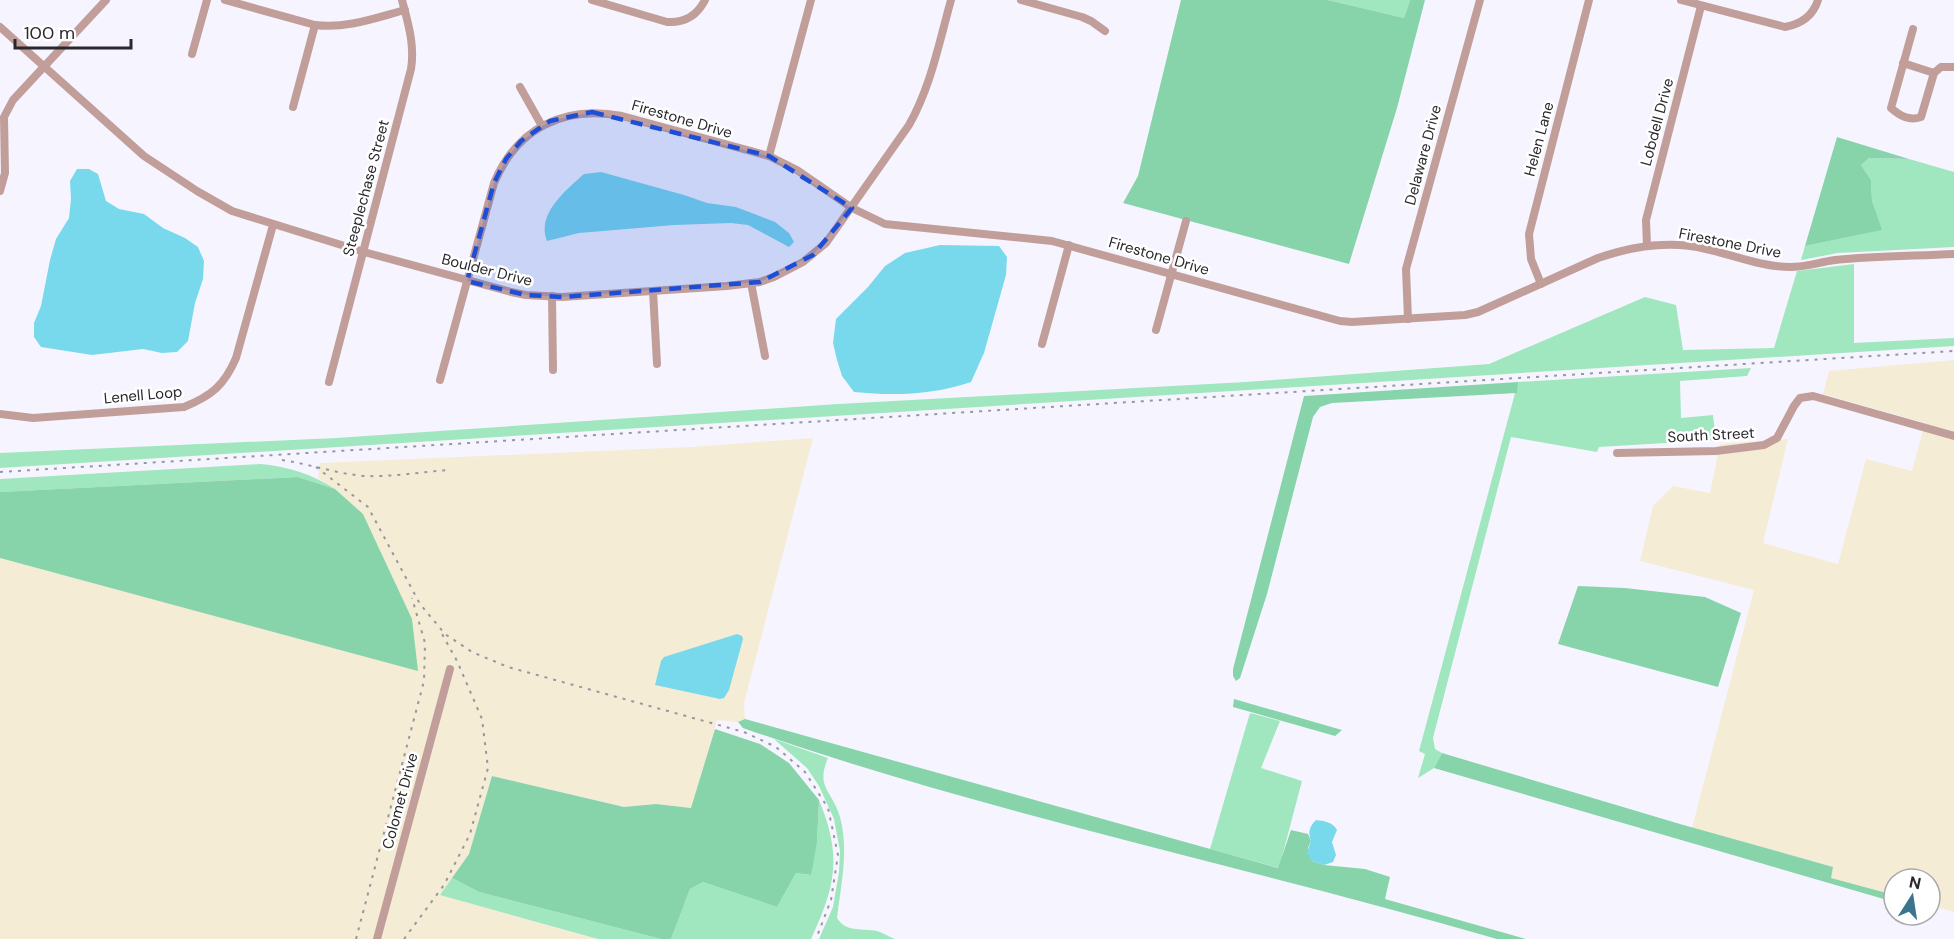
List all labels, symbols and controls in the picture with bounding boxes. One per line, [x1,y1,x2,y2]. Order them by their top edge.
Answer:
scale bar [15,12,130,50]
text: 100 m [24,21,75,45]
street label: Lobdell Drive [1636,76,1678,168]
street label: Firestone Drive [629,95,735,143]
street label: Helen Lane [1519,100,1559,178]
street label: Delaware Drive [1400,103,1446,207]
street label: Steeplechase Street [338,117,394,258]
street label: Firestone Drive [1677,223,1783,263]
street label: Firestone Drive [1106,232,1212,280]
street label: Boulder Drive [440,249,534,291]
street label: Lenell Loop [103,382,183,408]
street label: South Street [1667,423,1755,447]
street label: Colomet Drive [378,751,422,851]
north arrow [1882,867,1942,927]
text: N [1907,871,1923,894]

